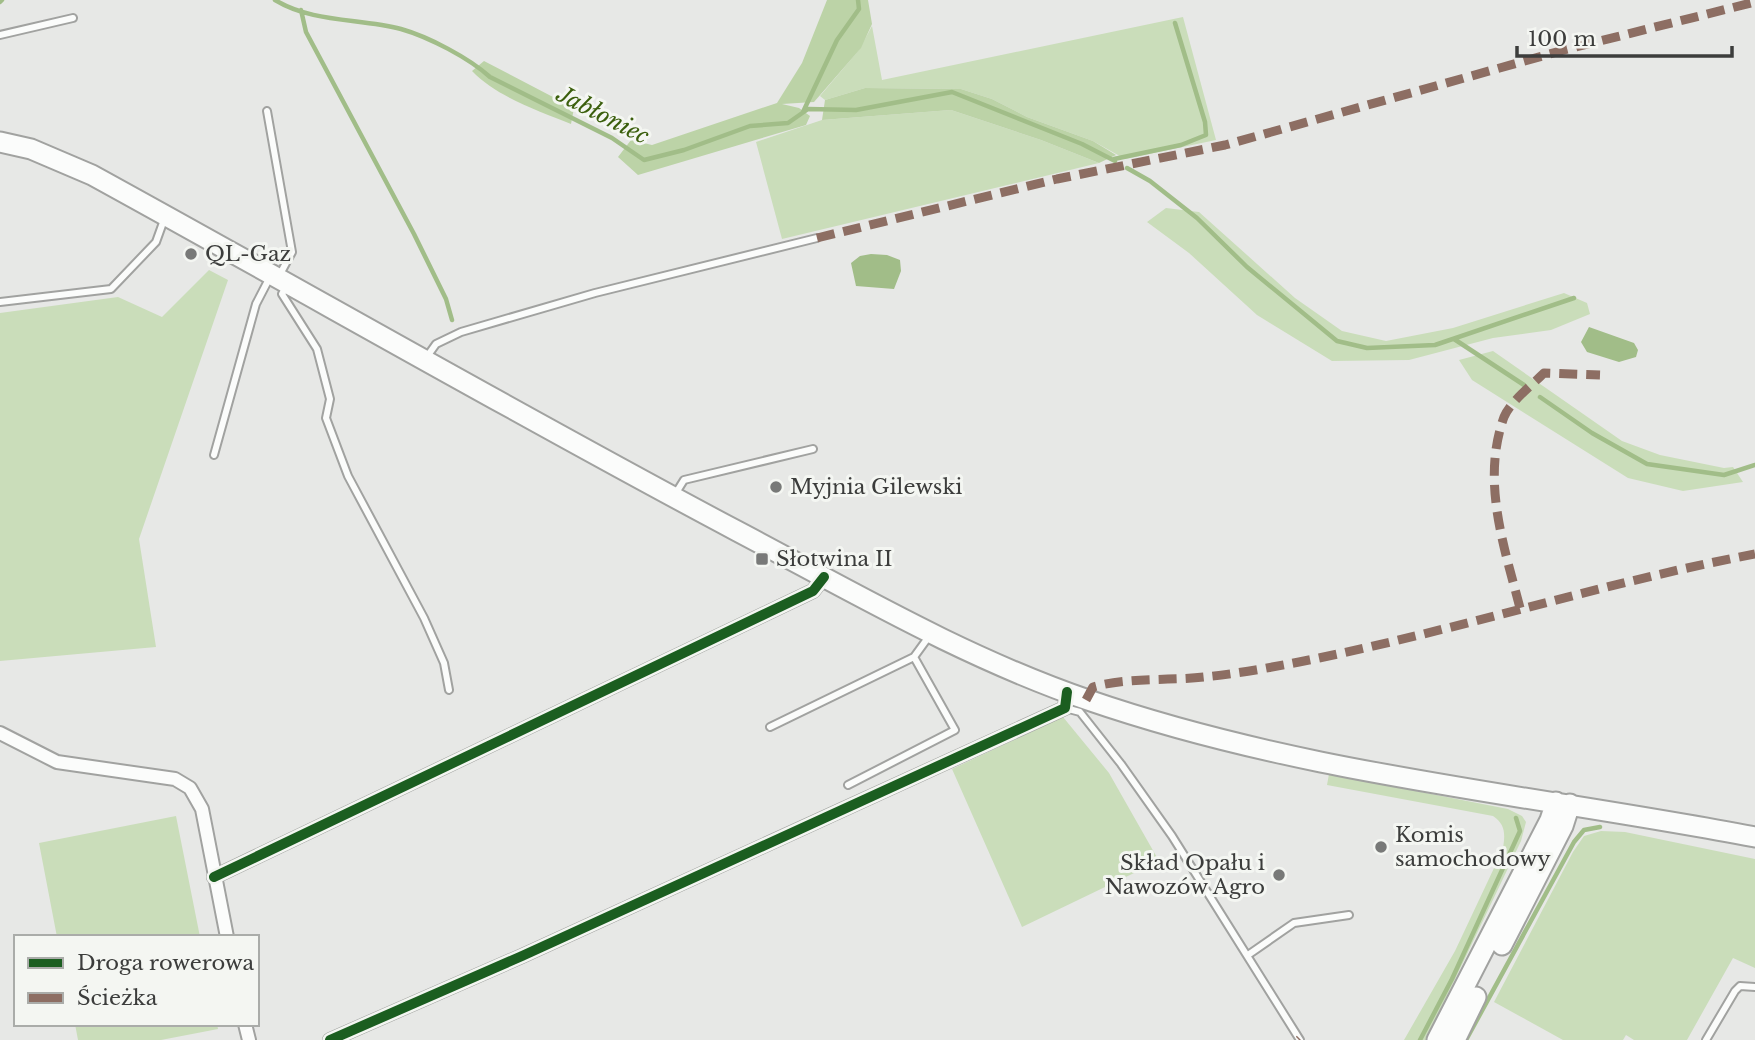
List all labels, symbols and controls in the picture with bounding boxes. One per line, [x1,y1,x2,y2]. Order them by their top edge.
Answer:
scale bar [1517,14,1732,58]
text: 100 m [1528,26,1596,52]
water label: Jabłoniec [551,79,654,150]
place label: QL-Gaz [205,241,291,267]
marker: QL-Gaz [183,246,199,262]
place label: Myjnia Gilewski [790,474,962,500]
marker: Myjnia Gilewski [768,479,784,495]
place label: Słotwina II [776,546,892,572]
marker: Słotwina II [754,551,770,567]
place label: Komis samochodowy [1395,822,1551,872]
marker: Komis samochodowy [1373,839,1389,855]
place label: Skład Opału i Nawozów Agro [1105,850,1265,900]
marker: Skład Opału i Nawozów Agro [1271,867,1287,883]
legend [14,935,259,1026]
text: Droga rowerowa [77,950,255,976]
text: Ścieżka [77,985,158,1011]

